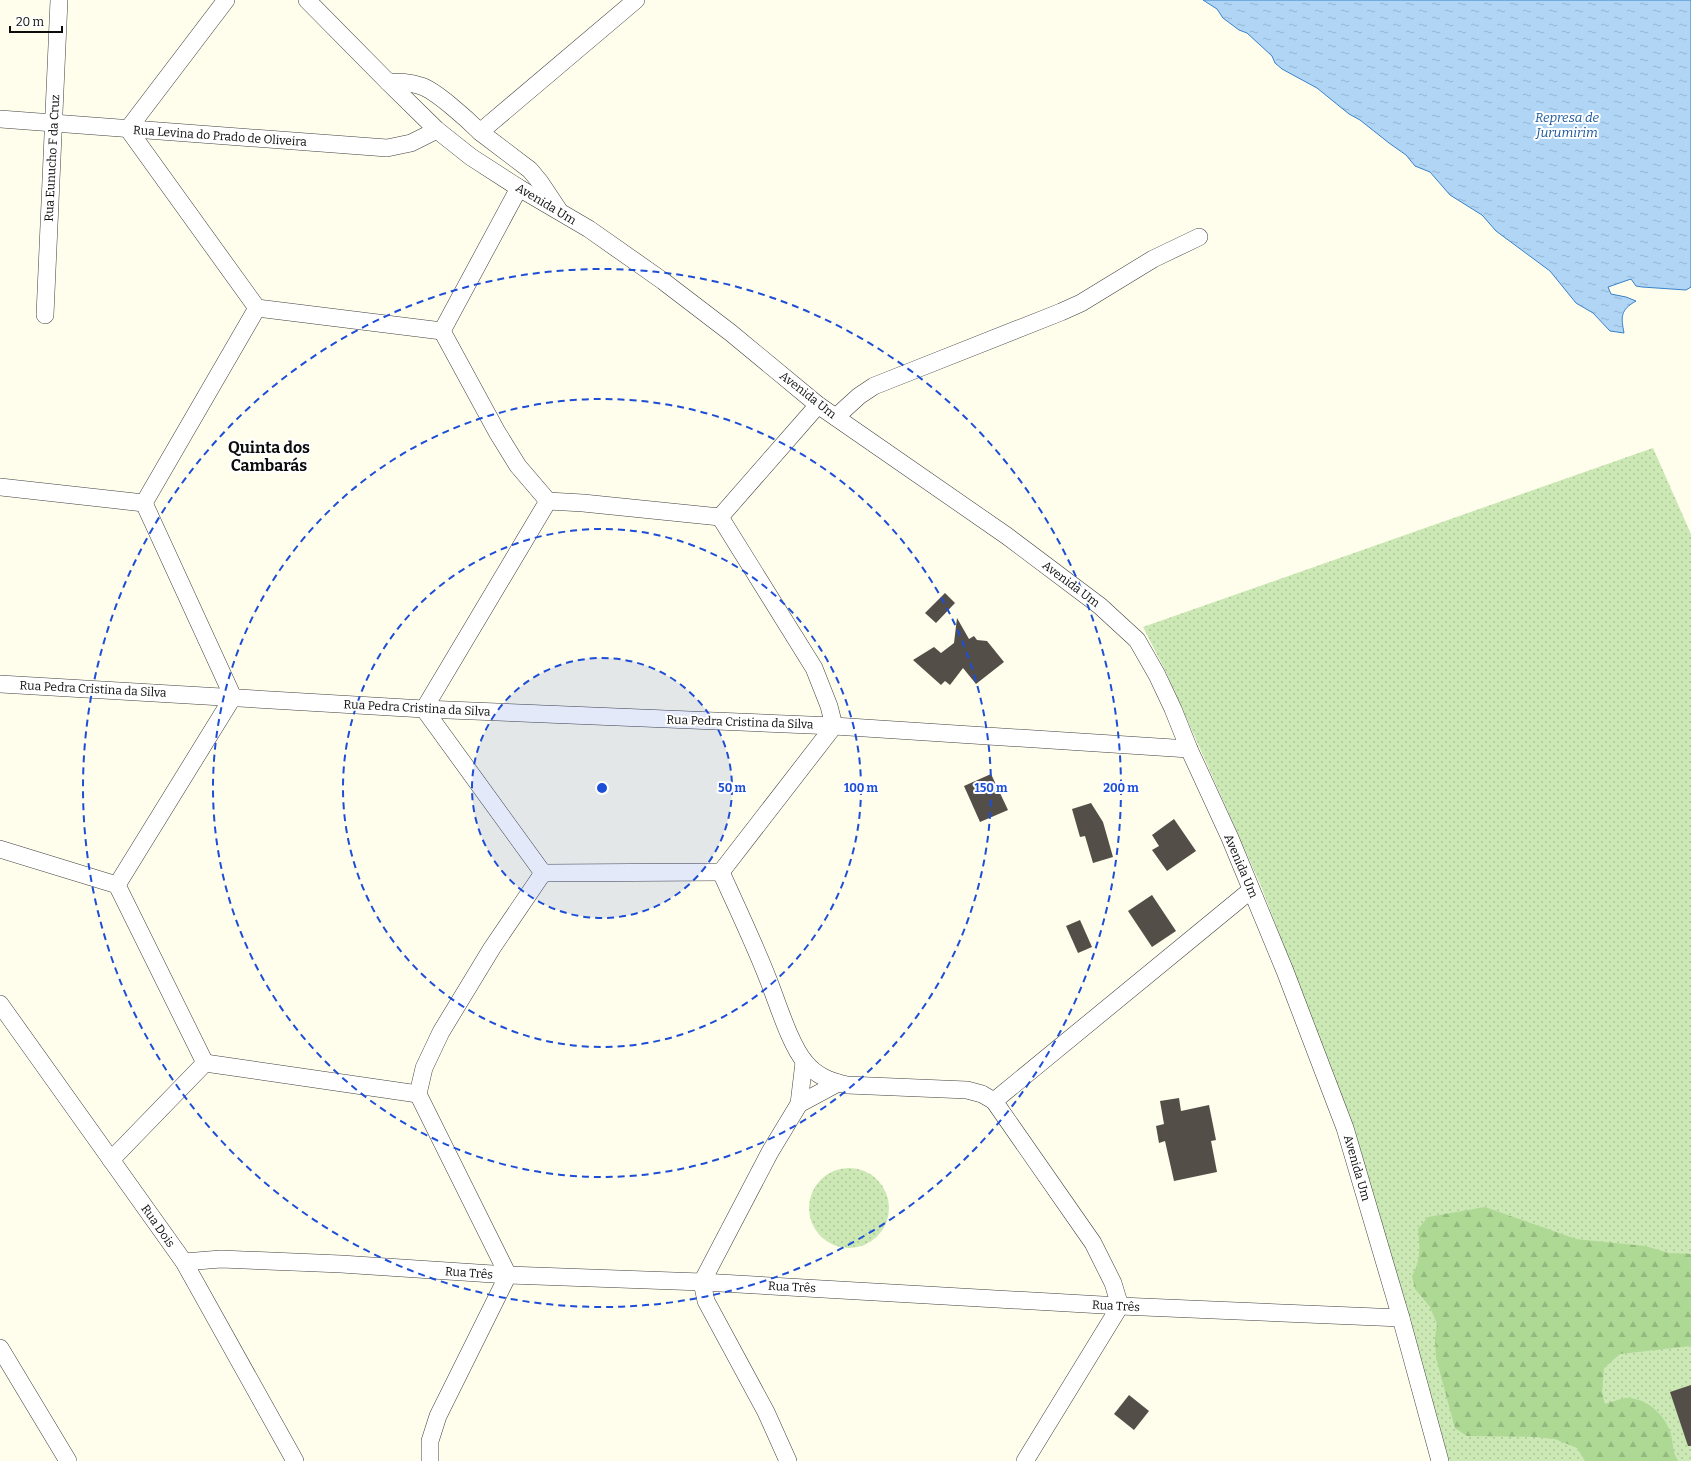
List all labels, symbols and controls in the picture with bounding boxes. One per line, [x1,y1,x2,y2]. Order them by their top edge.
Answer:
scale bar [10,8,62,34]
text: 20 m [16,15,45,29]
street label: Rua Eunucho F da Cruz [42,94,62,222]
water label: Represa de Jurumirim [1535,110,1600,140]
street label: Rua Levina do Prado de Oliveira [133,123,308,149]
street label: Avenida Um [513,180,579,228]
street label: Avenida Um [777,369,840,422]
district label: Quinta dos Cambarás [228,438,310,475]
street label: Avenida Um [1040,558,1103,610]
street label: Rua Pedra Cristina da Silva [19,678,167,700]
street label: Rua Pedra Cristina da Silva [343,697,491,719]
street label: Rua Pedra Cristina da Silva [666,712,814,732]
centre of rings [595,781,609,795]
text: 50 m [718,781,746,795]
text: 100 m [844,781,879,795]
text: 150 m [975,781,1008,795]
text: 200 m [1103,781,1139,795]
street label: Avenida Um [1221,832,1261,901]
street label: Avenida Um [1341,1133,1373,1203]
street label: Rua Dois [138,1202,178,1250]
street label: Rua Três [444,1264,494,1282]
street label: Rua Três [768,1279,817,1295]
street label: Rua Três [1092,1298,1141,1314]

